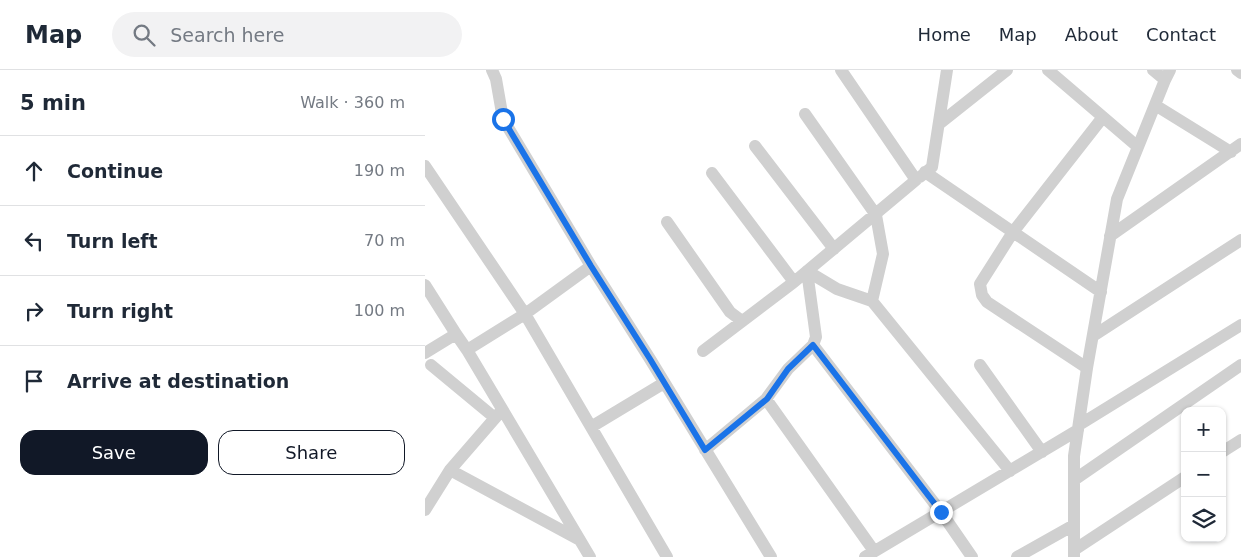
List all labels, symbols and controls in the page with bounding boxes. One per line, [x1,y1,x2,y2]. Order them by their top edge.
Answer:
search box [112,12,462,57]
text: Map [25,21,82,49]
icon: search [130,21,158,49]
text: Search here [170,24,284,46]
text: Home [918,24,971,45]
text: Map [999,24,1037,45]
text: About [1065,24,1118,45]
text: Contact [1146,24,1216,45]
text: 5 min [20,91,86,115]
text: Walk · 360 m [300,93,405,112]
route start [492,108,515,131]
icon: ahead [20,157,48,185]
text: Continue [67,160,163,182]
text: 190 m [354,161,405,180]
icon: left [20,227,48,255]
text: Turn left [67,230,158,252]
text: 70 m [364,231,405,250]
icon: right [20,297,48,325]
text: Turn right [67,300,173,322]
text: 100 m [354,301,405,320]
icon: arrive [20,367,48,395]
text: Arrive at destination [67,370,289,392]
map controls [1181,407,1226,542]
button: + [1181,407,1226,452]
button: Save [20,430,208,475]
button: Share [218,430,405,475]
button: − [1181,452,1226,497]
button: layers [1181,497,1226,542]
route end [930,501,953,524]

